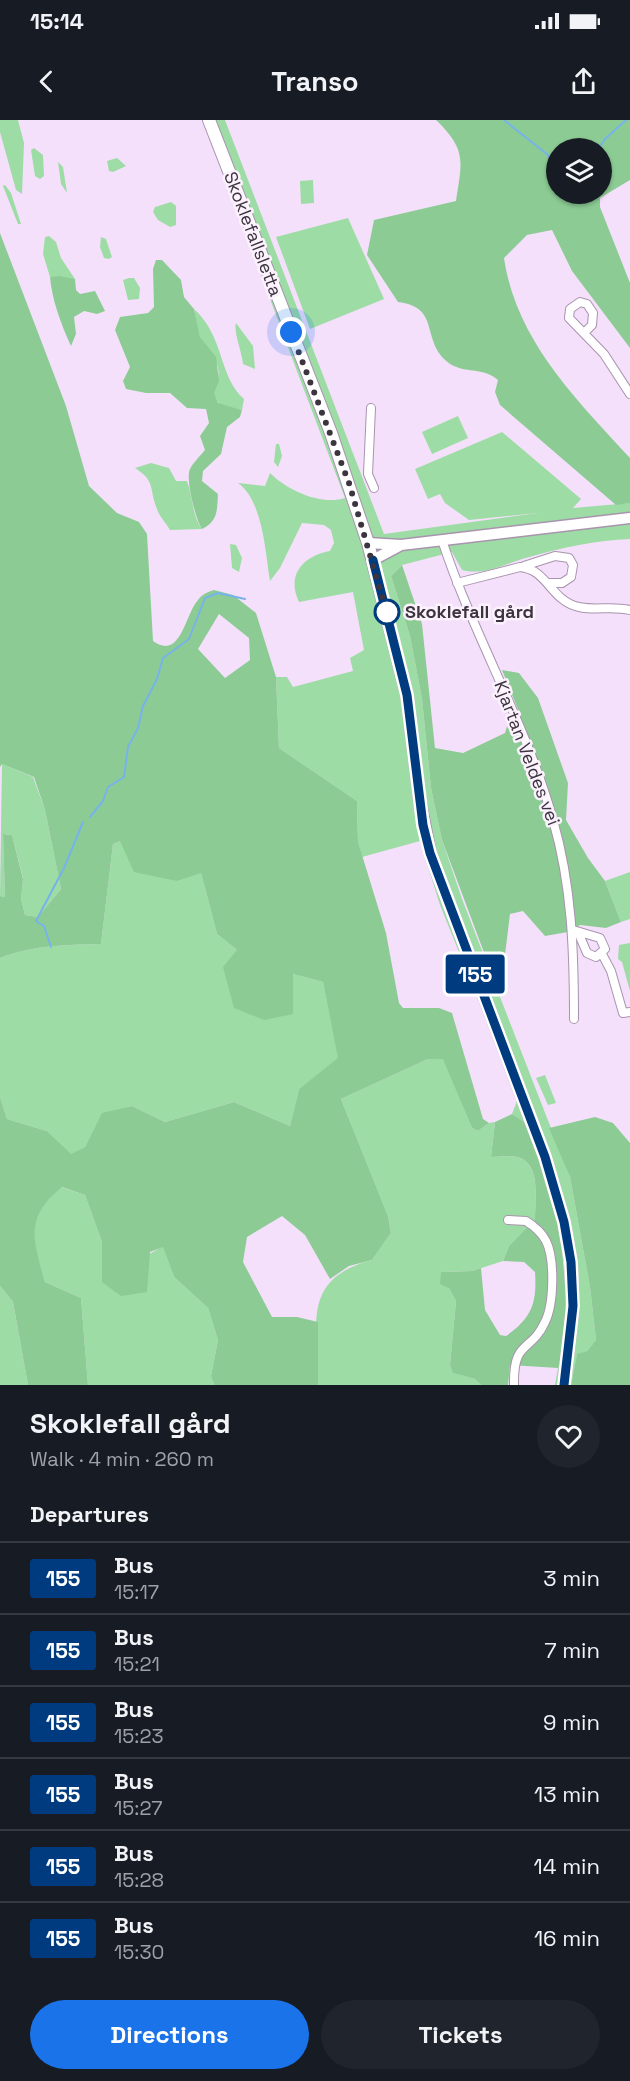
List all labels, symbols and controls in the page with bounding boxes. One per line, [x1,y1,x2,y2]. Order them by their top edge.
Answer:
text: 15:14 [30,7,84,35]
text: Transo [271,64,359,99]
icon: back [30,65,63,98]
icon: share [567,65,600,98]
map controls [546,138,612,204]
button: layers [546,138,612,204]
street label: Skoklefallsletta [219,168,288,299]
your location [276,317,306,347]
marker: Skoklefall gård [374,599,400,625]
place label: Skoklefall gård [405,600,534,623]
street label: Kjartan Veldes vei [489,677,566,828]
line badge: 155 [440,954,510,994]
text: 155 [458,961,492,988]
text: Skoklefall gård [30,1405,231,1441]
button: heart [537,1405,600,1468]
text: Walk · 4 min · 260 m [30,1446,214,1472]
text: Departures [30,1500,149,1528]
text: Bus [114,1551,154,1579]
text: 3 min [543,1564,600,1592]
text: 155 [46,1565,80,1592]
text: 15:17 [114,1579,159,1605]
text: Bus [114,1623,154,1651]
text: 7 min [544,1636,600,1664]
text: 155 [46,1637,80,1664]
text: 15:21 [114,1651,160,1677]
text: Bus [114,1695,154,1723]
text: 9 min [543,1708,600,1736]
text: 155 [46,1709,80,1736]
text: 15:23 [114,1723,163,1749]
text: Bus [114,1767,154,1795]
text: 13 min [534,1780,600,1808]
text: 155 [46,1781,80,1808]
text: 15:27 [114,1795,163,1821]
text: Bus [114,1839,154,1867]
text: 14 min [534,1852,600,1880]
text: 155 [46,1853,80,1880]
text: 15:28 [114,1867,164,1893]
text: Bus [114,1911,154,1939]
text: 16 min [534,1924,600,1952]
text: 155 [46,1925,80,1952]
text: 15:30 [114,1939,164,1965]
button: Directions [30,2000,309,2069]
button: Tickets [321,2000,600,2069]

